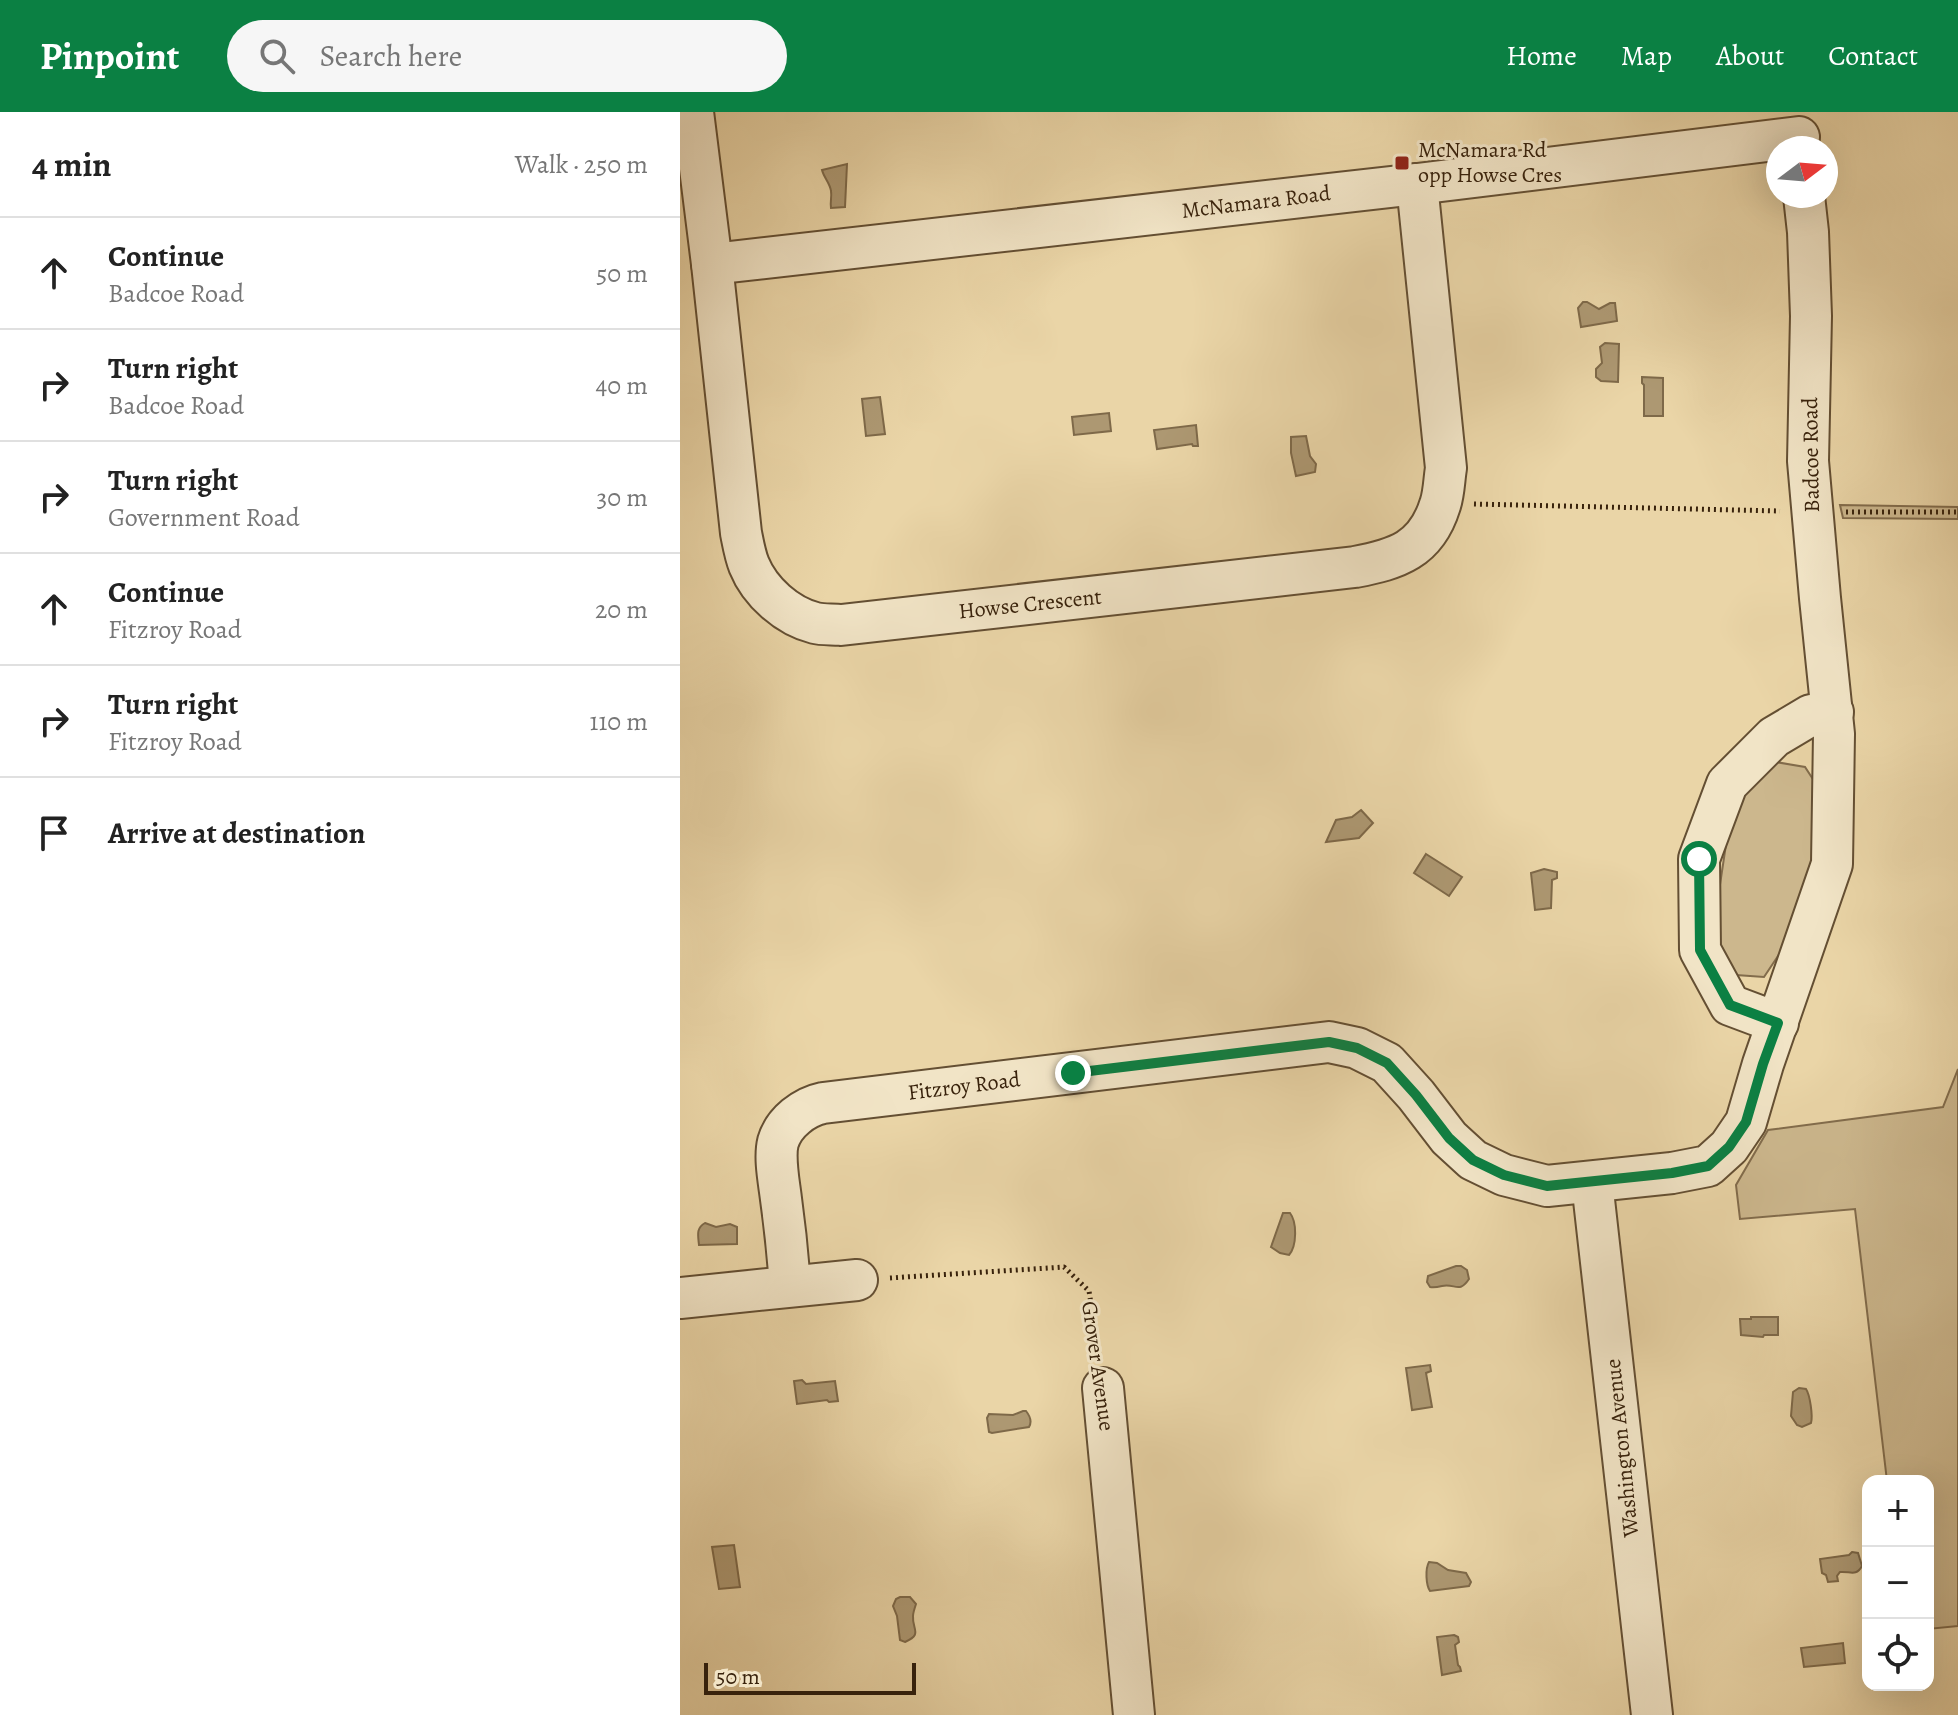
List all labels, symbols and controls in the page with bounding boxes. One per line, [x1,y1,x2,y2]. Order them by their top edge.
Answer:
search box [227,20,787,92]
text: Pinpoint [40,30,179,82]
icon: search [255,34,299,78]
text: Search here [319,36,462,76]
text: Home [1506,37,1577,75]
text: Map [1621,37,1672,75]
text: About [1716,37,1784,75]
text: Contact [1828,37,1918,75]
place label: McNamara Rd opp Howse Cres [1418,135,1562,190]
north arrow [1766,136,1838,208]
text: 4 min [32,141,111,188]
text: Walk · 250 m [515,147,648,182]
marker: McNamara Rd opp Howse Cres [1393,154,1411,172]
street label: McNamara Road [1180,178,1332,226]
text: Continue [108,236,224,276]
icon: ahead [32,251,76,295]
text: 50 m [596,256,648,291]
text: Badcoe Road [108,276,244,311]
text: Turn right [108,348,238,388]
icon: right [32,363,76,407]
text: 40 m [596,368,648,403]
text: Badcoe Road [108,388,244,423]
street label: Badcoe Road [1795,397,1827,513]
text: Turn right [108,460,238,500]
icon: right [32,475,76,519]
text: 30 m [597,480,648,515]
text: Government Road [108,500,300,535]
text: Continue [108,572,224,612]
street label: Howse Crescent [957,582,1103,626]
icon: ahead [32,587,76,631]
text: 20 m [595,592,648,627]
text: Fitzroy Road [108,612,242,647]
text: Turn right [108,684,238,724]
icon: right [32,699,76,743]
text: 110 m [590,704,648,739]
text: Fitzroy Road [108,724,242,759]
icon: arrive [32,811,76,855]
text: Arrive at destination [108,813,365,853]
route start [1681,841,1717,877]
route end [1055,1055,1091,1091]
street label: Fitzroy Road [906,1064,1022,1108]
street label: Grover Avenue [1074,1299,1122,1433]
street label: Washington Avenue [1598,1357,1646,1540]
map controls [1862,1475,1934,1691]
button: + [1862,1475,1934,1547]
button: − [1862,1547,1934,1619]
button: locate [1862,1619,1934,1691]
scale bar [704,1659,916,1695]
text: 50 m [716,1662,760,1692]

